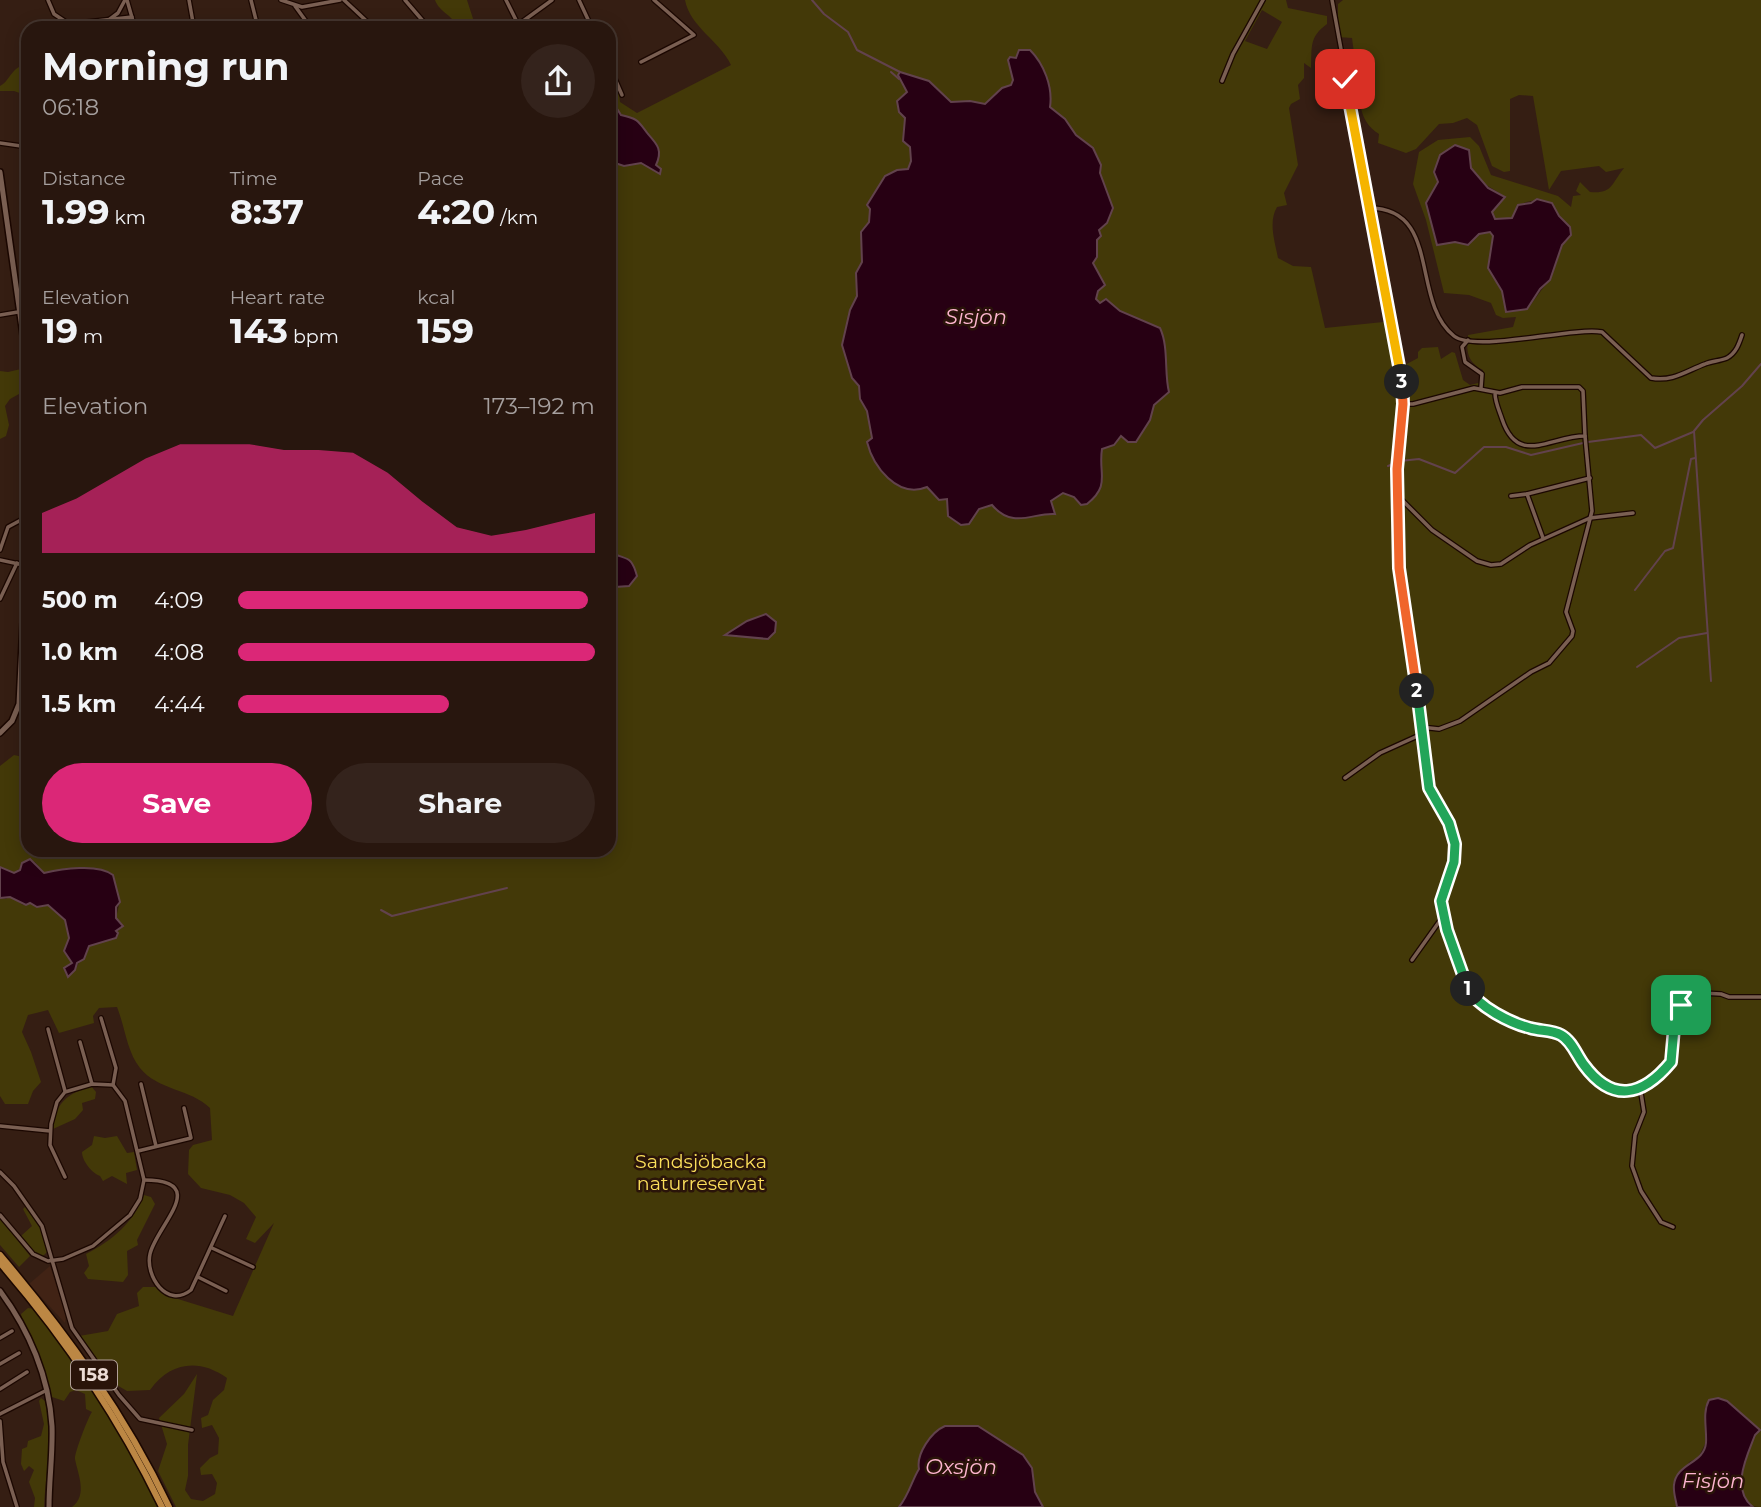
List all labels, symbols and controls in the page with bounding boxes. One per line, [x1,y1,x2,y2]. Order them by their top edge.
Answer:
text: Morning run [42,43,290,90]
button: share [521,44,595,118]
pin [1315,49,1375,109]
icon: check [1326,60,1364,98]
text: 06:18 [42,93,99,121]
text: Distance [42,167,125,190]
text: Time [230,167,277,190]
text: Pace [417,167,464,190]
text: 1.99 [42,190,109,233]
text: 8:37 [230,190,304,233]
text: 4:20 [417,190,495,233]
text: km [109,206,146,229]
text: /km [495,206,538,229]
text: Elevation [42,286,130,309]
text: Heart rate [230,286,325,309]
text: kcal [417,286,455,309]
water label: Sisjön [945,304,1007,329]
text: 19 [42,309,78,352]
text: 143 [230,309,288,352]
text: 159 [417,309,474,352]
text: m [78,325,103,348]
text: bpm [288,325,339,348]
pin: 3 [1384,364,1420,400]
text: 3 [1396,370,1407,393]
text: Elevation [42,392,148,420]
text: 173–192 m [483,392,595,420]
text: 500 m [42,586,118,614]
text: 4:09 [154,586,203,614]
text: 1.0 km [42,638,118,666]
text: 4:08 [154,638,204,666]
pin: 2 [1400,674,1434,708]
text: 2 [1411,679,1422,702]
text: 1.5 km [42,690,116,718]
text: 4:44 [154,690,205,718]
button: Save [42,763,312,843]
button: Share [326,763,595,843]
pin: 1 [1450,972,1486,1006]
pin [1651,975,1711,1035]
text: 1 [1464,977,1471,1000]
icon: arrive [1662,986,1700,1024]
park label: Sandsjöbacka naturreservat [635,1150,767,1195]
road number: 158 [71,1360,117,1390]
water label: Oxsjön [925,1454,997,1479]
water label: Fisjön [1682,1468,1744,1493]

